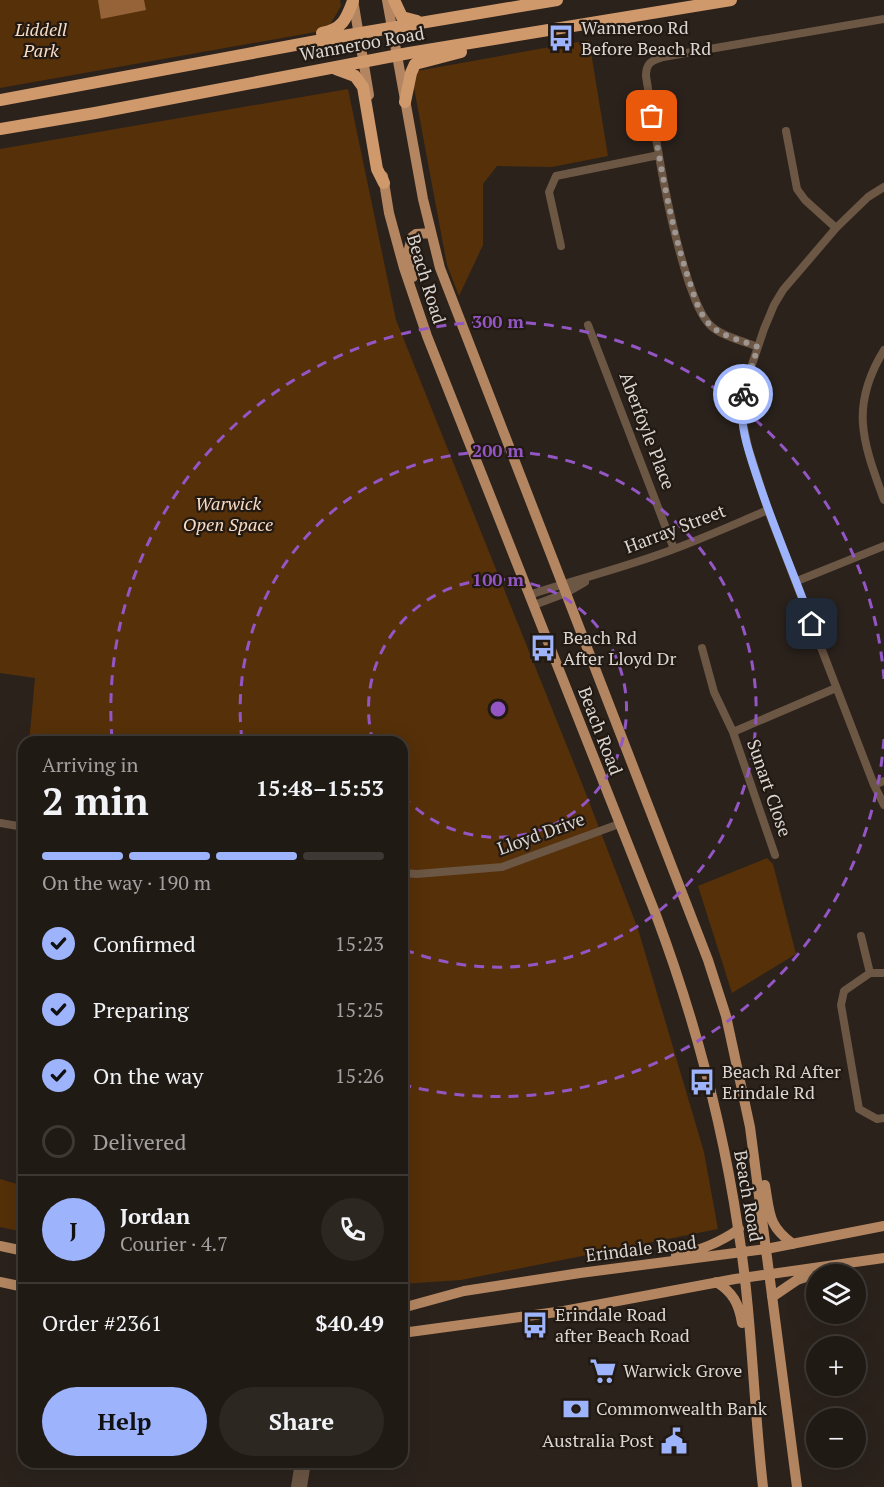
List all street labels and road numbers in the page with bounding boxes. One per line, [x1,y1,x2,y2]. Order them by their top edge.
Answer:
street label: Wanneroo Road [297,20,426,66]
street label: Beach Road [402,231,452,327]
street label: Aberfoyle Place [615,369,681,493]
street label: Harray Street [621,498,729,558]
street label: Beach Road [573,683,629,778]
street label: Sunart Close [742,736,798,840]
street label: Lloyd Drive [494,806,588,860]
street label: Beach Road [729,1148,769,1244]
street label: Erindale Road [584,1229,698,1267]

